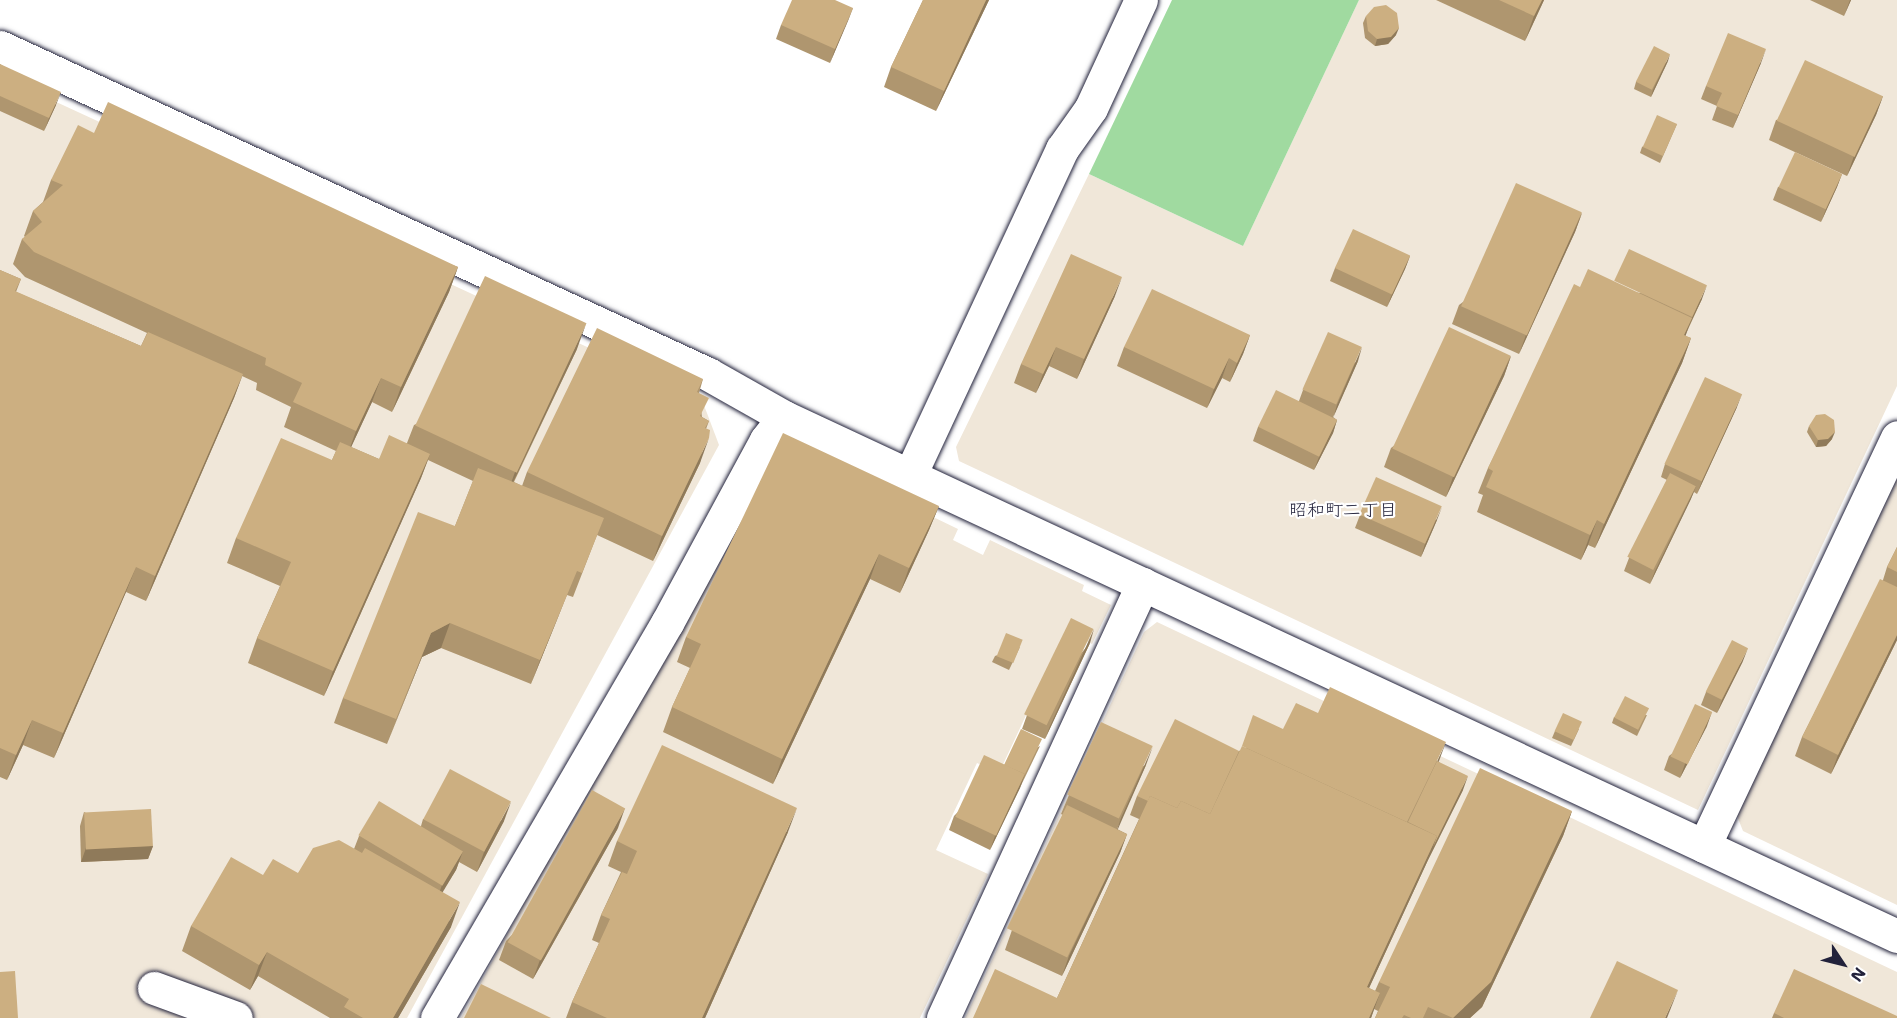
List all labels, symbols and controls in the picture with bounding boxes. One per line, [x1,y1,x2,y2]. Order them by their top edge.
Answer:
district label: 昭和町二丁目 [1289,499,1397,521]
north arrow [1813,934,1873,994]
text: N [1846,963,1870,986]

